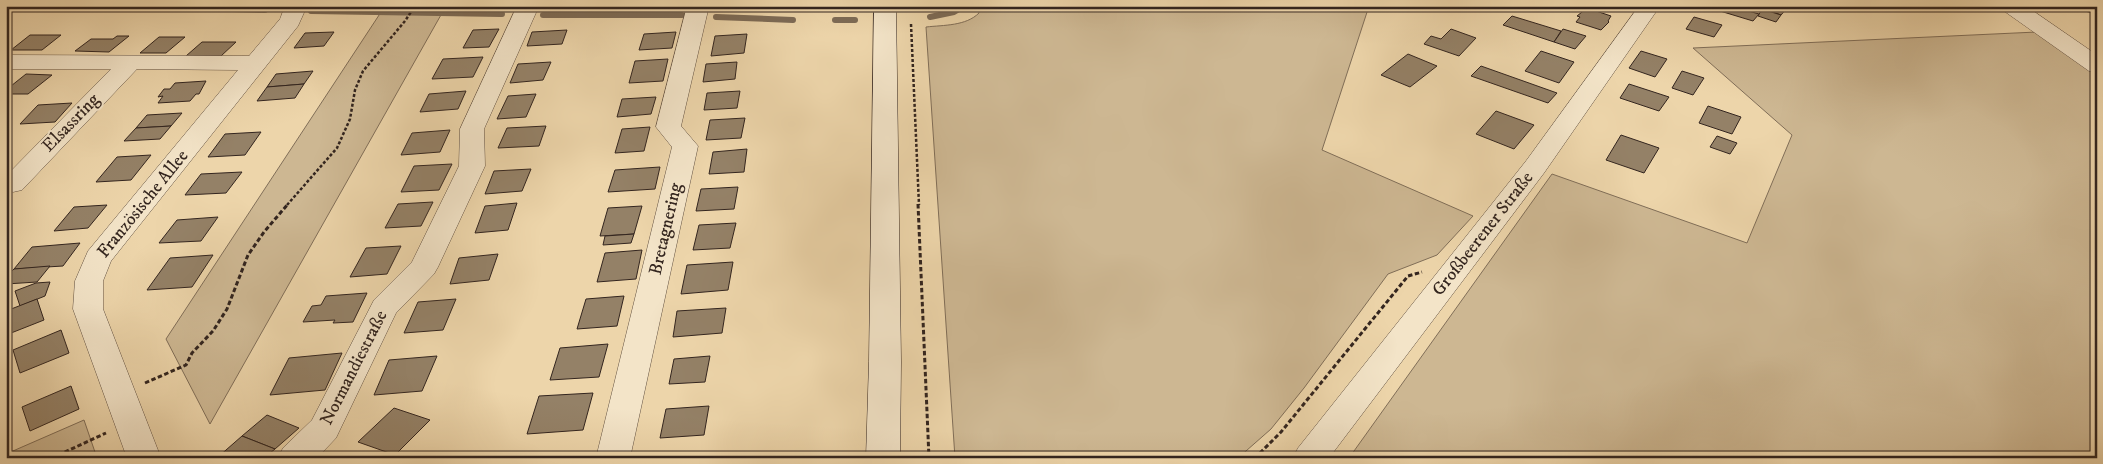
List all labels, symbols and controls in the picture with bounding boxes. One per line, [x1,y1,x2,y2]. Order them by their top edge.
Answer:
street label: Elsassring [38,89,105,157]
street label: Französische Allee [93,146,193,262]
street label: Großbeerener Straße [1428,167,1538,301]
street label: Bretagnering [645,181,687,277]
street label: Normandiestraße [316,307,392,429]

